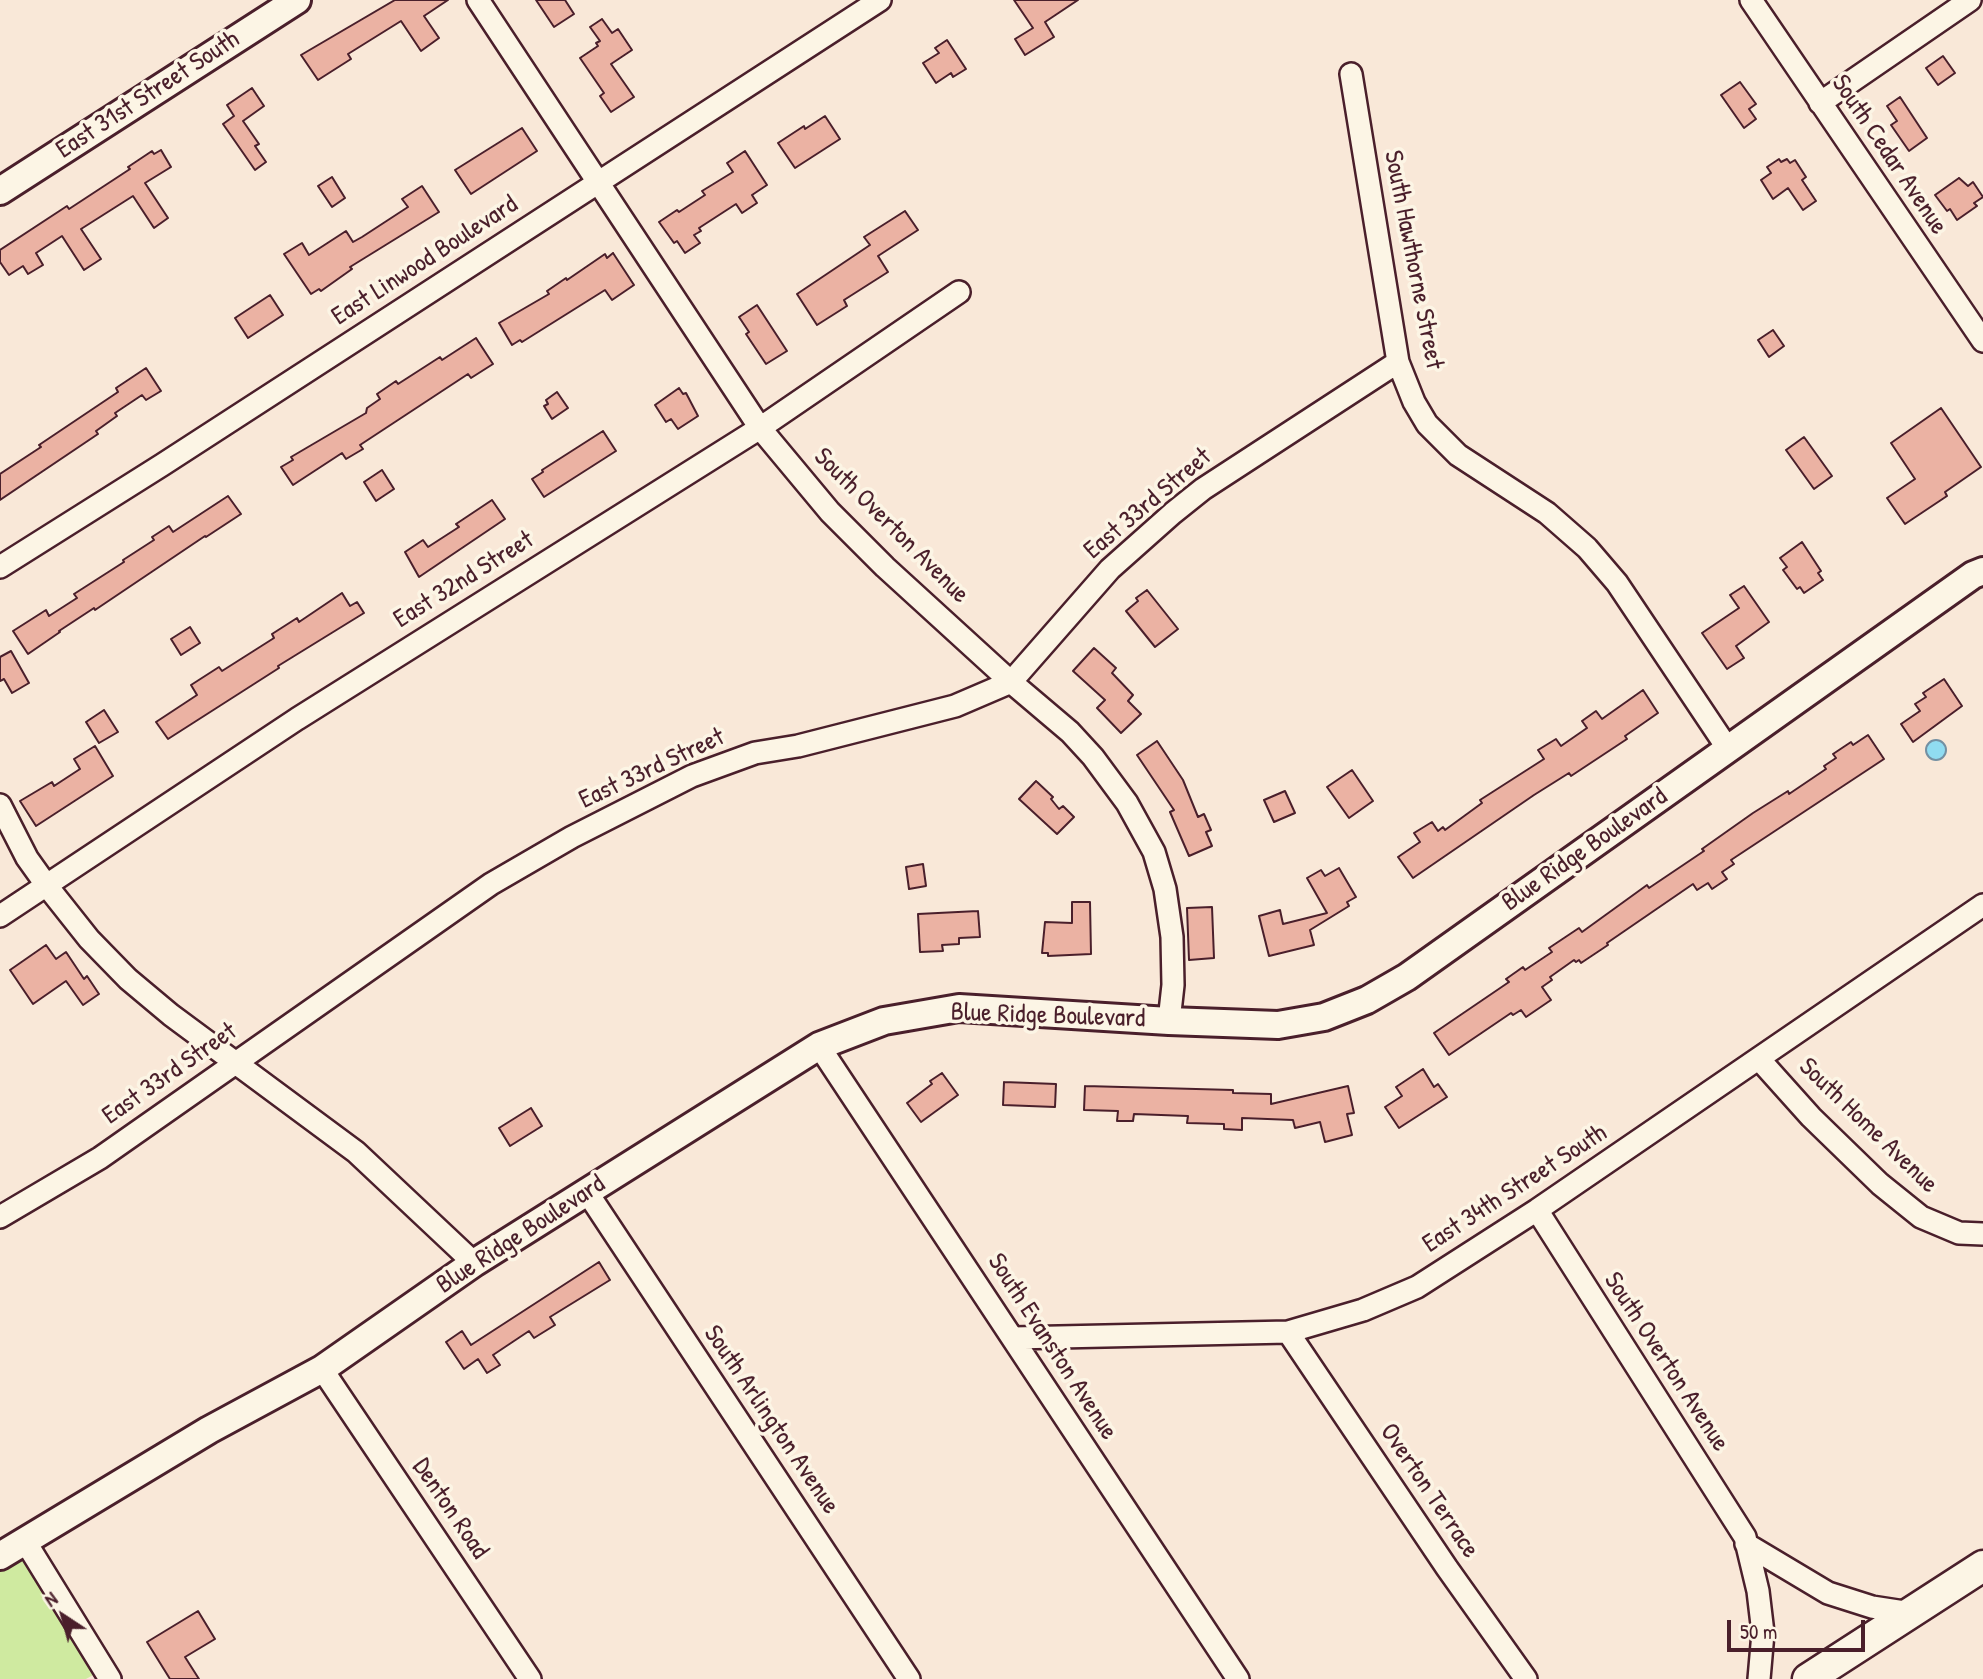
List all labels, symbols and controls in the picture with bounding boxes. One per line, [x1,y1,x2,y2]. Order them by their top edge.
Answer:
street label: East 31st Street South [51,24,245,166]
street label: South Cedar Avenue [1824,69,1954,241]
street label: South Hawthorne Street [1377,148,1449,372]
street label: East Linwood Boulevard [326,189,524,333]
street label: South Overton Avenue [807,442,975,610]
street label: East 33rd Street [1078,442,1218,566]
street label: East 32nd Street [388,525,540,635]
street label: East 33rd Street [574,722,730,816]
street label: Blue Ridge Boulevard [1496,781,1674,919]
street label: Blue Ridge Boulevard [950,997,1146,1035]
street label: East 33rd Street [97,1016,243,1132]
street label: South Home Avenue [1792,1052,1944,1200]
street label: East 34th Street South [1417,1118,1613,1260]
street label: Blue Ridge Boulevard [431,1169,611,1301]
street label: South Evanston Avenue [980,1248,1124,1446]
street label: South Overton Avenue [1597,1267,1735,1457]
street label: South Arlington Avenue [696,1320,846,1520]
street label: Overton Terrace [1373,1418,1485,1564]
street label: Denton Road [405,1453,495,1565]
north arrow [28,1581,98,1651]
text: N [39,1586,62,1613]
scale bar [1731,1606,1869,1650]
text: 50 m [1740,1617,1777,1646]

